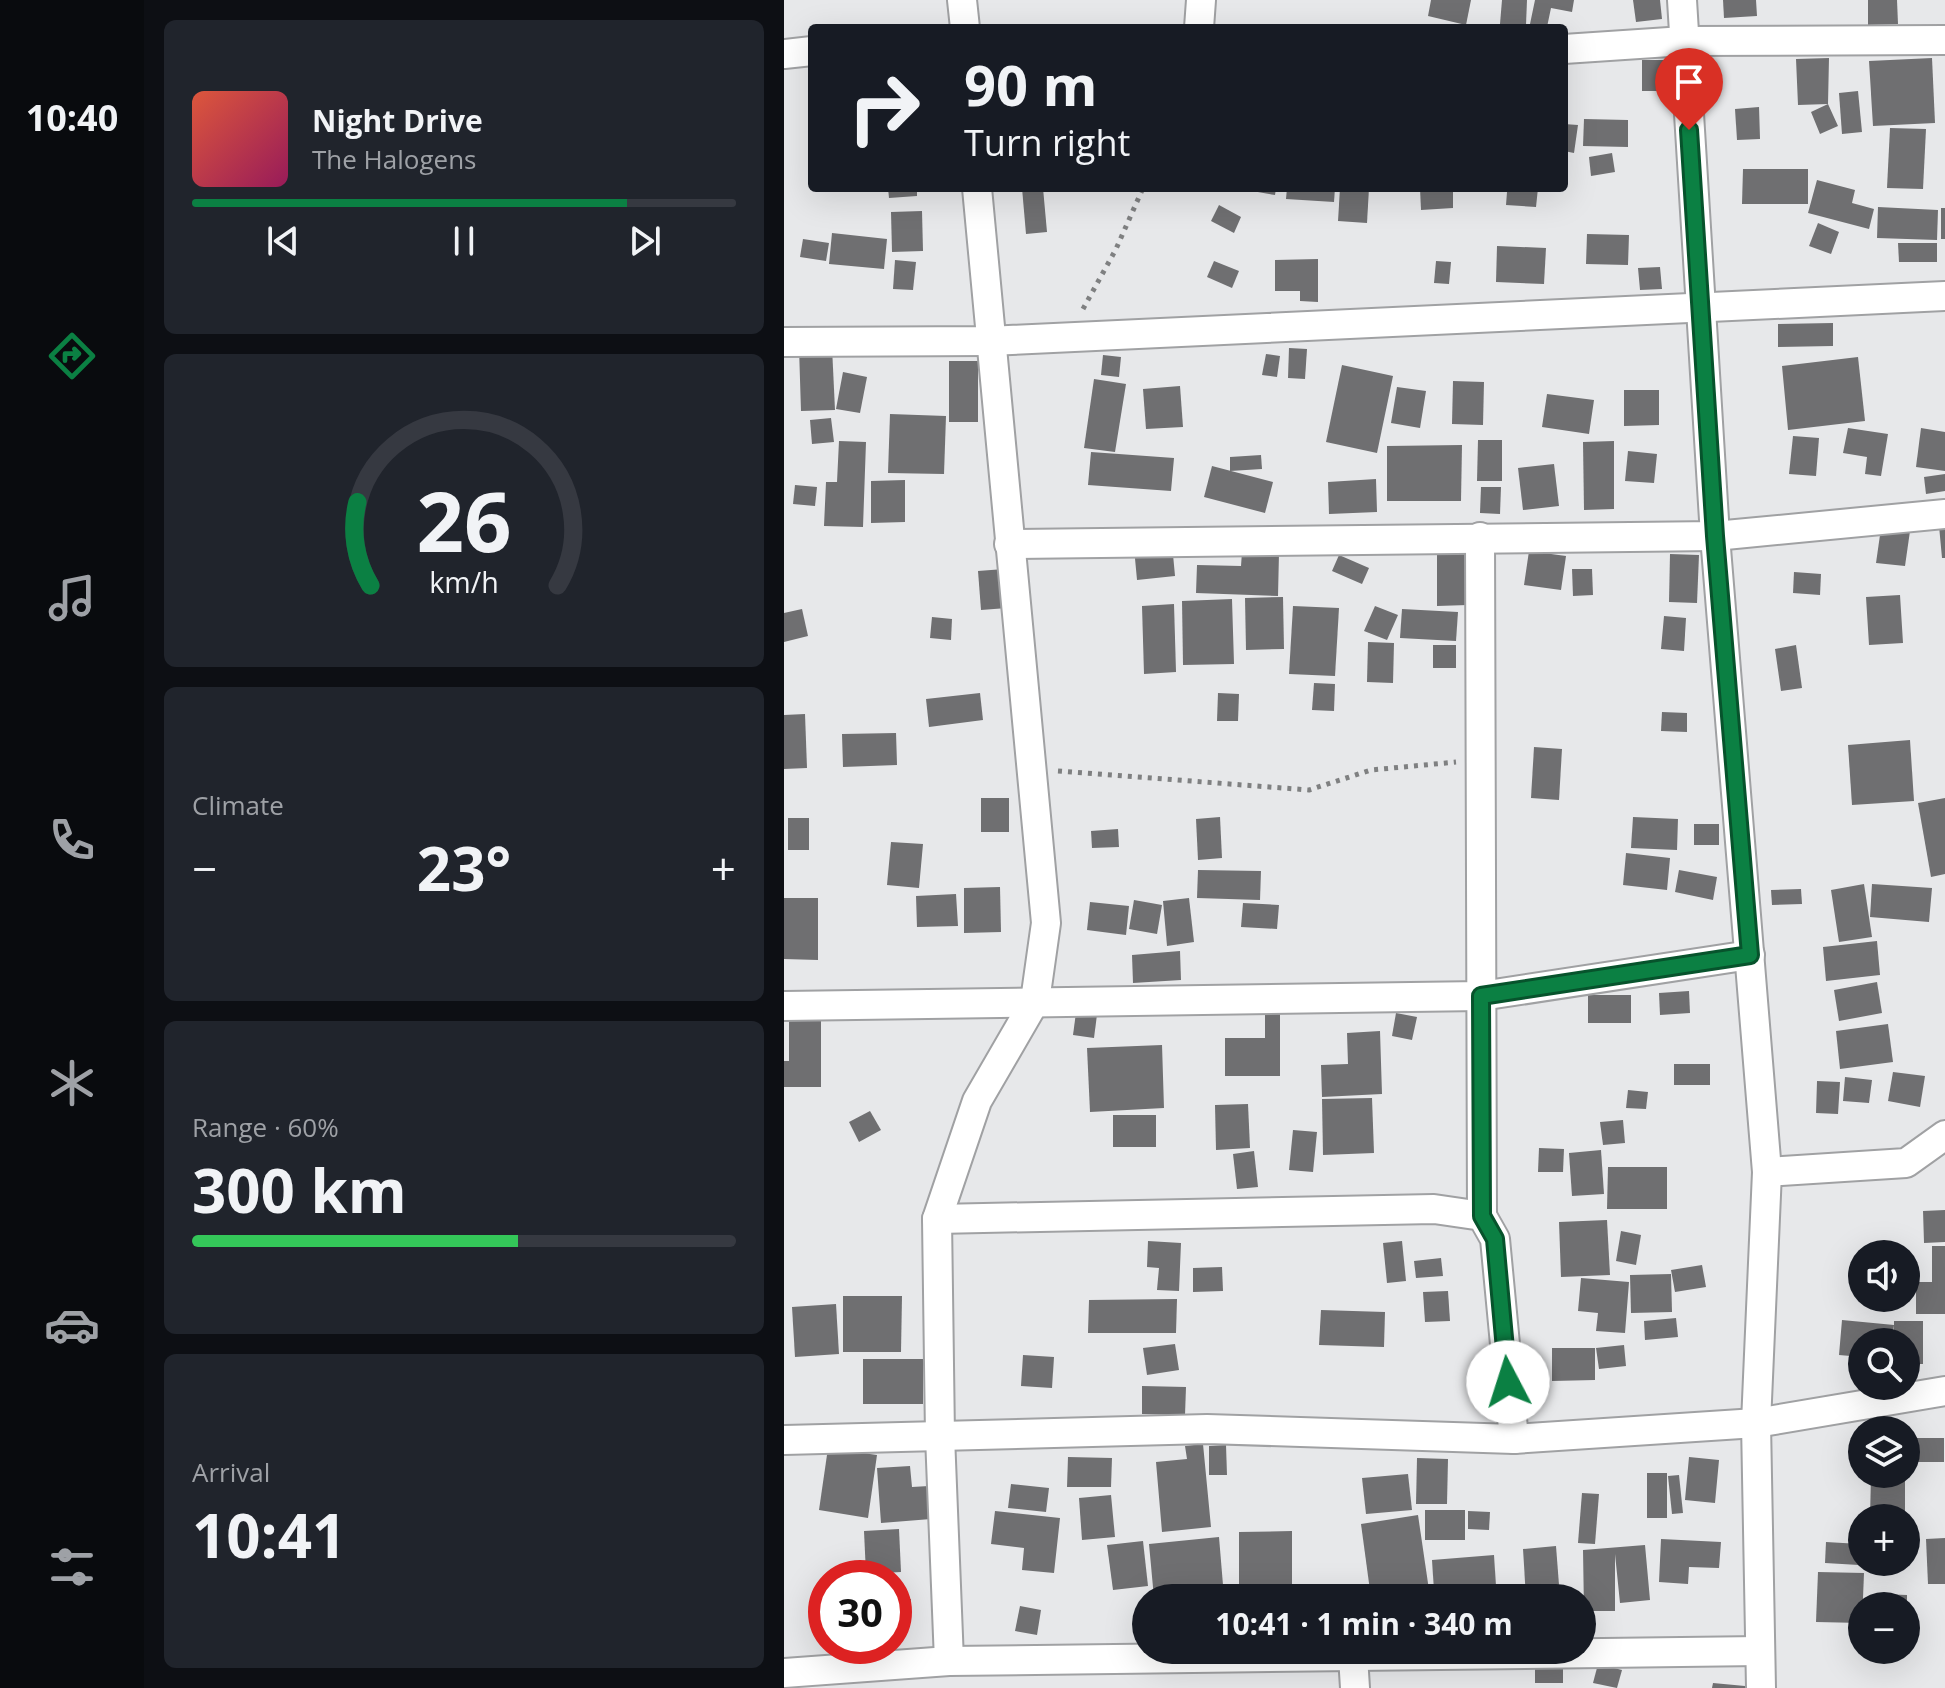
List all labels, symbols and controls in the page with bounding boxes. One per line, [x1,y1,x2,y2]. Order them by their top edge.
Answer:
text: 90 m [964,46,1098,122]
pin [1655,48,1723,130]
icon: right [832,56,936,160]
icon: arrive [1667,60,1711,104]
text: 10:40 [26,93,118,142]
text: Night Drive [312,100,483,141]
text: Turn right [964,118,1130,167]
text: The Halogens [312,141,477,177]
icon: previous [261,219,305,263]
icon: pause [442,219,486,263]
icon: next [623,219,667,263]
icon: directions [44,328,100,384]
text: 26 [416,463,512,576]
text: km/h [429,563,499,602]
icon: music [44,570,100,626]
text: Climate [192,787,284,823]
icon: phone [44,812,100,868]
text: 23° [417,827,511,909]
text: − [192,838,217,898]
text: + [711,838,736,898]
icon: climate [44,1055,100,1111]
text: Range · 60% [192,1109,339,1145]
text: 300 km [192,1149,407,1231]
map controls [1848,1240,1920,1664]
button: sound [1848,1240,1920,1312]
icon: car [44,1297,100,1353]
button: search [1848,1328,1920,1400]
position arrow [1466,1340,1550,1424]
button: layers [1848,1416,1920,1488]
text: Arrival [192,1454,270,1490]
text: 10:41 [192,1494,346,1576]
button: + [1848,1504,1920,1576]
icon: filters [44,1539,100,1595]
speed limit sign: 30 [808,1560,912,1664]
button: − [1848,1592,1920,1664]
text: 10:41 · 1 min · 340 m [1215,1603,1513,1644]

